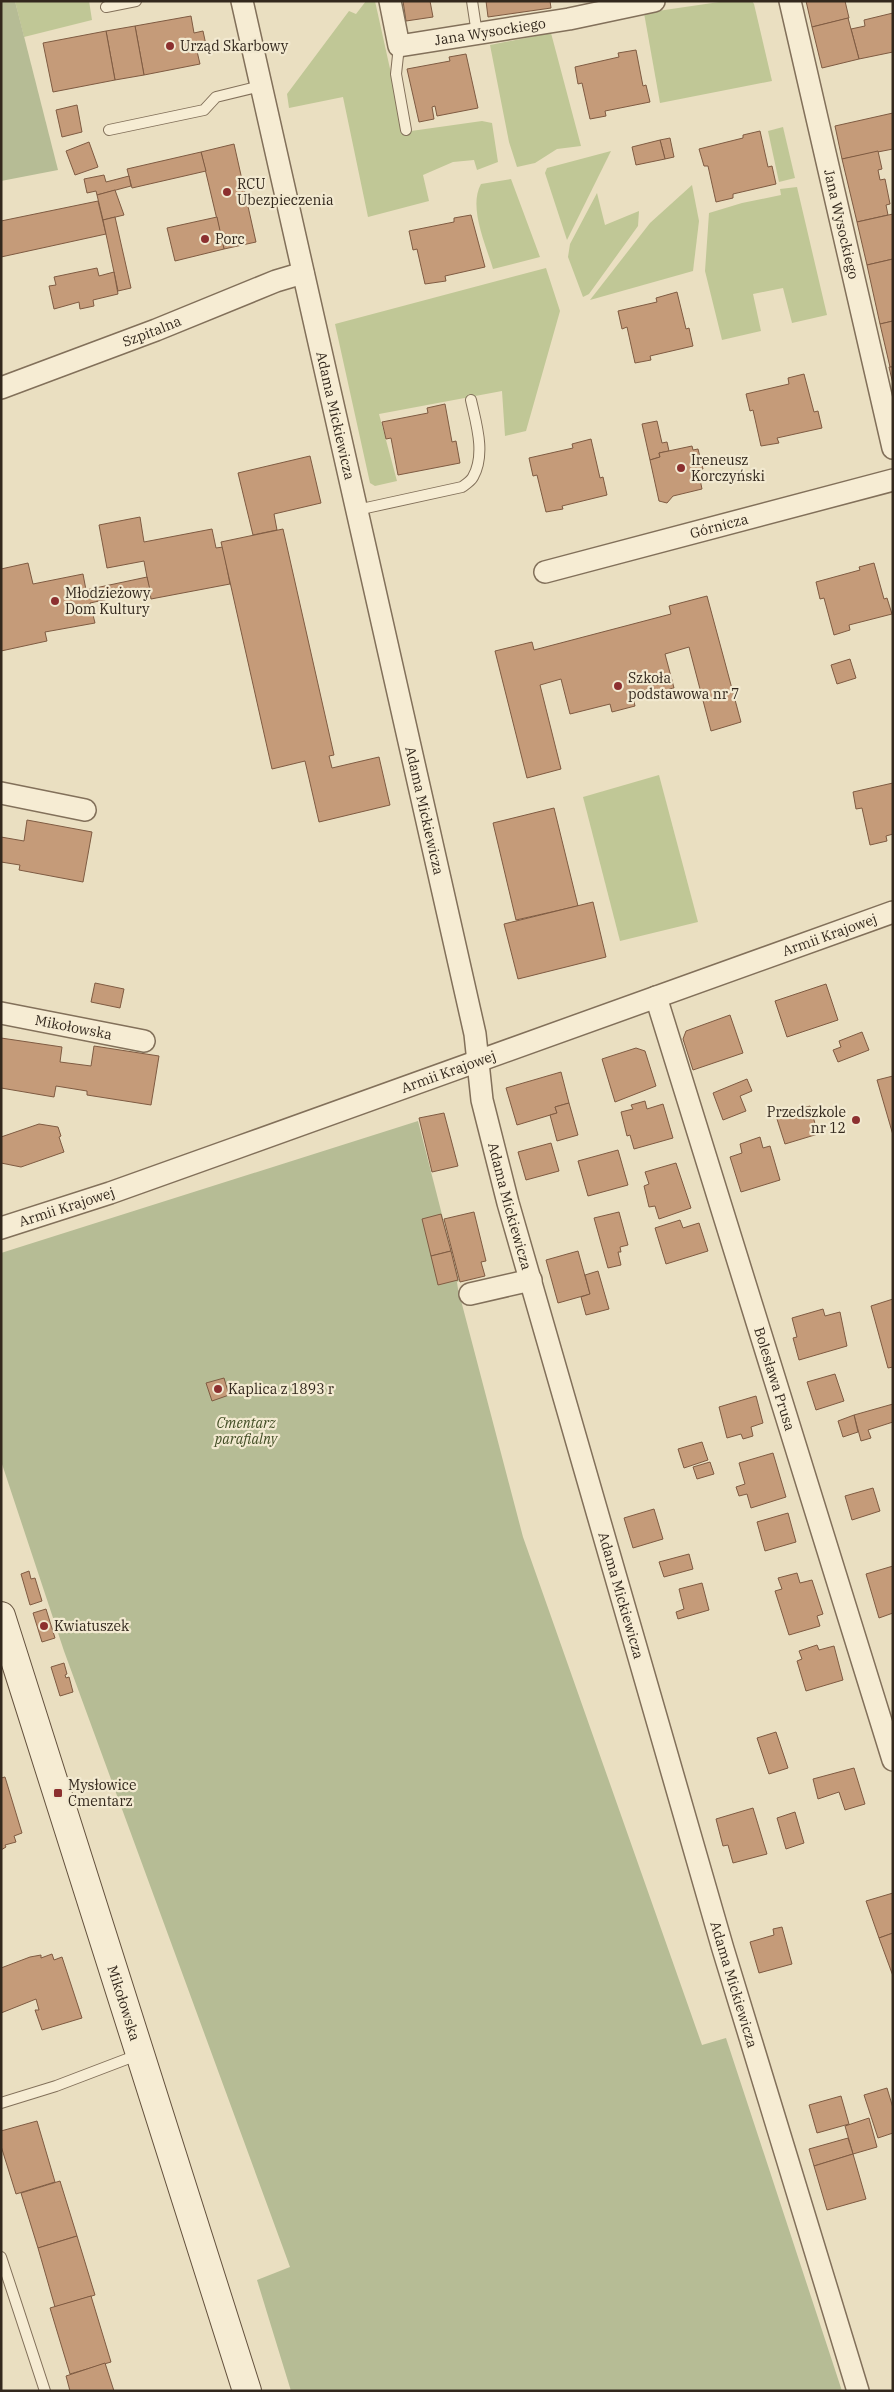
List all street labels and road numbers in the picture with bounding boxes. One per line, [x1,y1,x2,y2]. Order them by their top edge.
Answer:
street label: Jana Wysockiego [433,14,547,49]
street label: Jana Wysockiego [820,167,863,281]
street label: Szpitalna [120,312,184,351]
street label: Adama Mickiewicza [312,350,359,482]
street label: Górnicza [688,510,750,542]
street label: Adama Mickiewicza [401,745,448,877]
street label: Armii Krajowej [780,909,879,960]
street label: Mikołowska [34,1011,114,1044]
street label: Armii Krajowej [399,1046,498,1097]
street label: Adama Mickiewicza [484,1140,536,1272]
street label: Armii Krajowej [17,1183,117,1231]
street label: Bolesława Prusa [750,1325,799,1433]
street label: Adama Mickiewicza [594,1530,648,1661]
street label: Adama Mickiewicza [706,1919,762,2050]
street label: Mikołowska [103,1963,144,2043]

